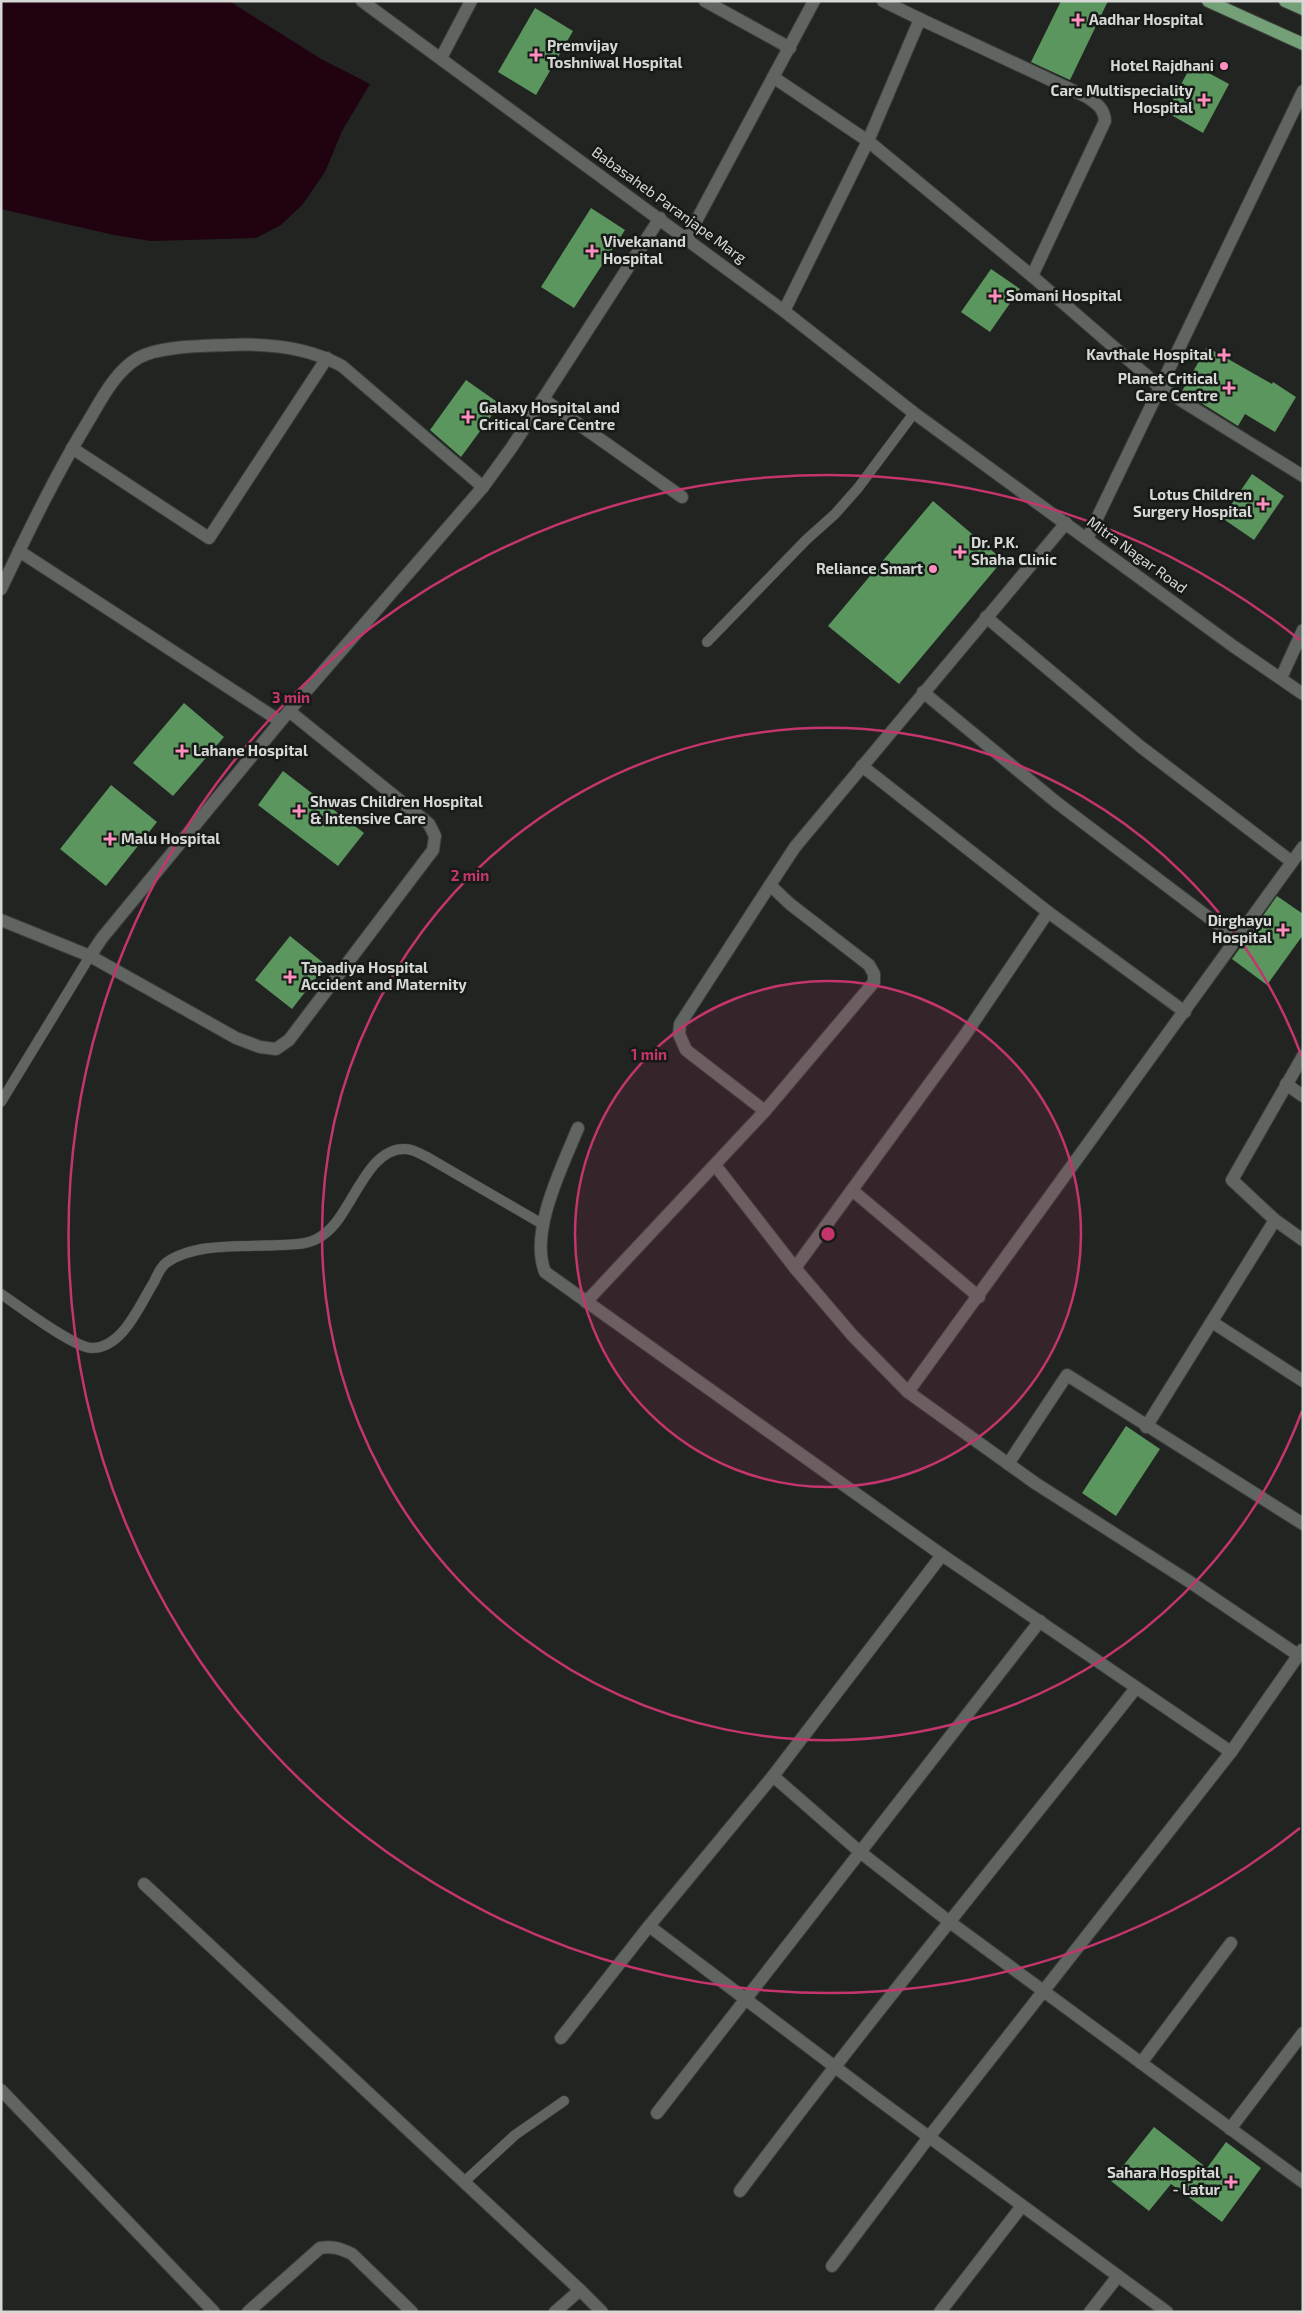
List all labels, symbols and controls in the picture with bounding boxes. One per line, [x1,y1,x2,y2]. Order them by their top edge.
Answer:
place label: Aadhar Hospital [1089,10,1203,28]
marker: Aadhar Hospital [1071,13,1085,27]
place label: Premvijay Toshniwal Hospital [547,36,683,71]
marker: Premvijay Toshniwal Hospital [529,48,543,62]
place label: Hotel Rajdhani [1110,56,1214,74]
marker: Hotel Rajdhani [1218,60,1230,72]
place label: Care Multispeciality Hospital [1051,81,1194,116]
marker: Care Multispeciality Hospital [1197,93,1211,107]
street label: Babasaheb Paranjape Marg [588,142,751,267]
place label: Vivekanand Hospital [603,232,686,267]
marker: Vivekanand Hospital [585,244,599,258]
place label: Somani Hospital [1006,286,1122,304]
marker: Somani Hospital [988,289,1002,303]
place label: Kavthale Hospital [1086,345,1213,363]
marker: Kavthale Hospital [1217,348,1231,362]
place label: Planet Critical Care Centre [1118,369,1218,404]
marker: Planet Critical Care Centre [1222,381,1236,395]
place label: Galaxy Hospital and Critical Care Centre [479,398,620,433]
marker: Galaxy Hospital and Critical Care Centre [461,410,475,424]
place label: Lotus Children Surgery Hospital [1133,485,1252,521]
marker: Lotus Children Surgery Hospital [1256,497,1270,511]
street label: Mitra Nagar Road [1084,512,1191,596]
place label: Dr. P.K. Shaha Clinic [971,533,1057,568]
marker: Dr. P.K. Shaha Clinic [953,545,967,559]
place label: Reliance Smart [816,559,923,577]
marker: Reliance Smart [927,563,939,575]
text: 3 min [272,688,310,706]
place label: Lahane Hospital [193,741,308,759]
marker: Lahane Hospital [175,744,189,758]
place label: Shwas Children Hospital & Intensive Care [310,792,483,827]
marker: Shwas Children Hospital & Intensive Care [292,804,306,818]
place label: Malu Hospital [121,829,220,847]
marker: Malu Hospital [103,832,117,846]
text: 2 min [451,866,489,884]
place label: Dirghayu Hospital [1208,911,1272,946]
marker: Dirghayu Hospital [1276,923,1290,937]
place label: Tapadiya Hospital Accident and Maternity [301,958,467,994]
marker: Tapadiya Hospital Accident and Maternity [283,970,297,984]
text: 1 min [631,1045,667,1063]
centre of rings [819,1225,837,1243]
place label: Sahara Hospital - Latur [1107,2163,1221,2198]
marker: Sahara Hospital - Latur [1224,2175,1238,2189]

